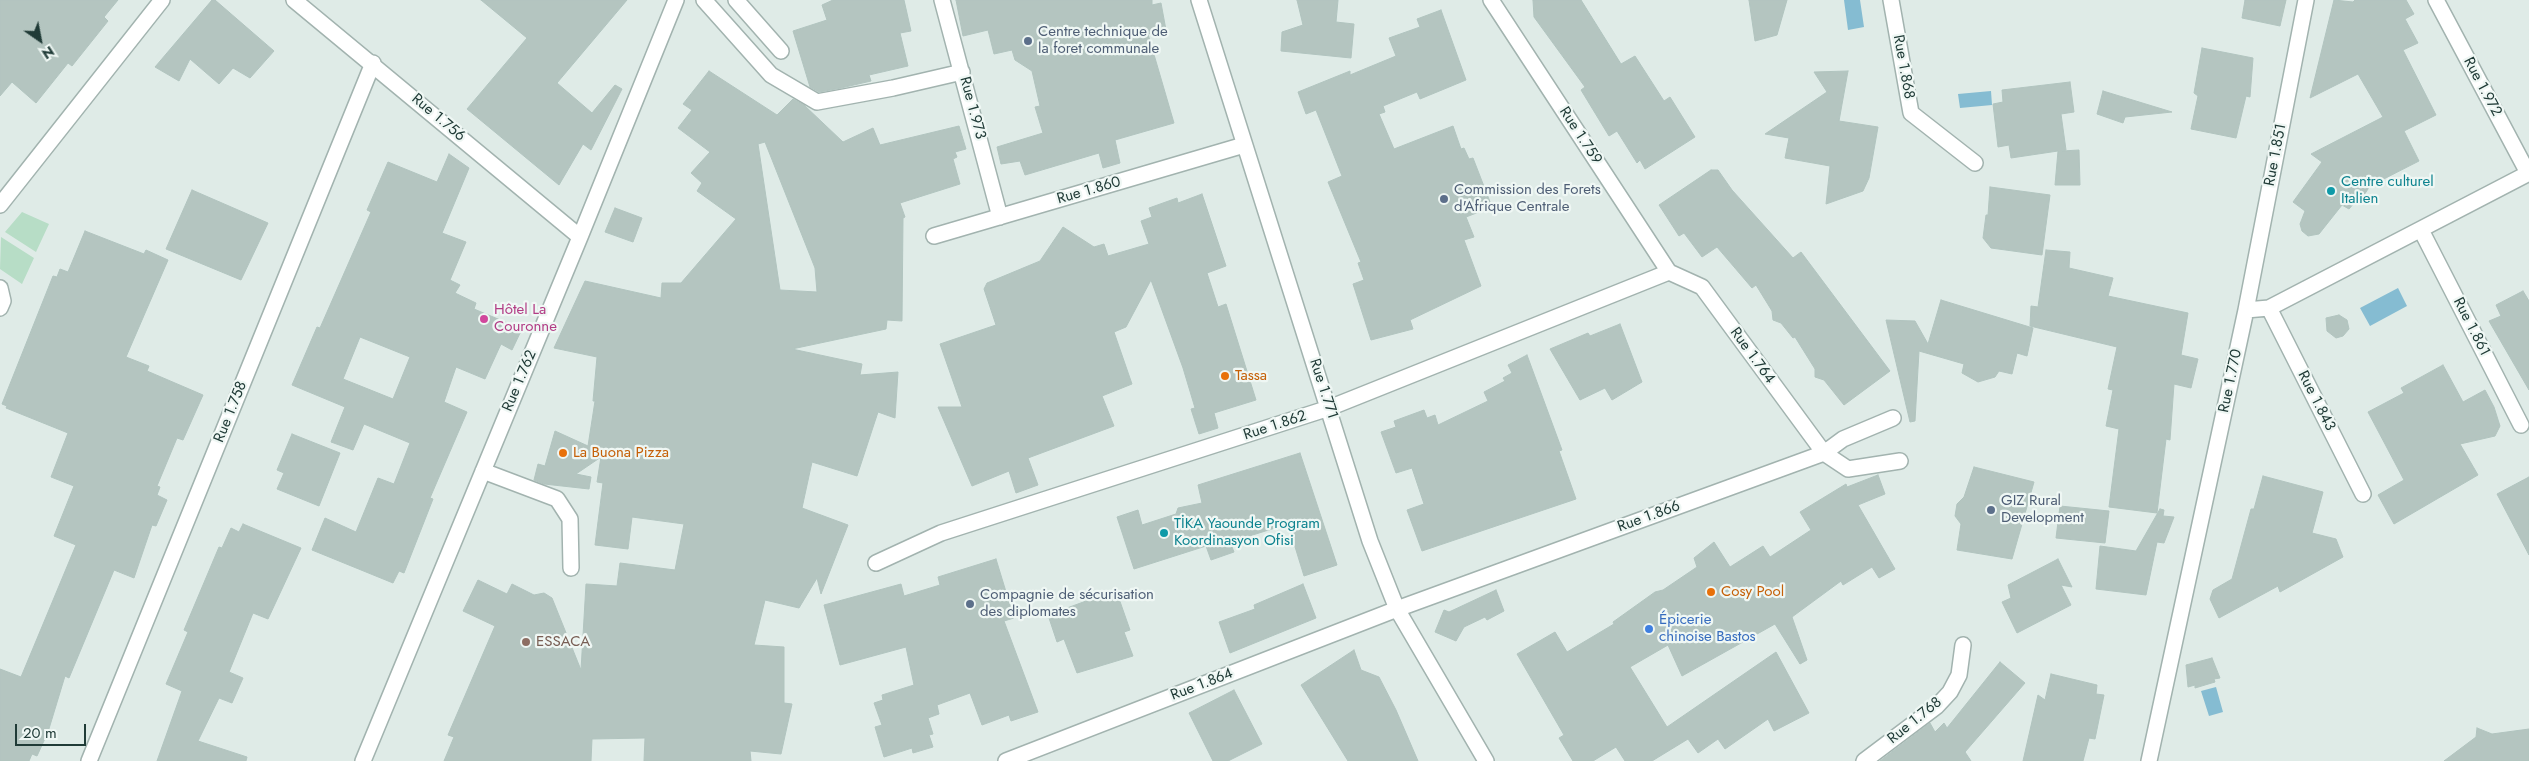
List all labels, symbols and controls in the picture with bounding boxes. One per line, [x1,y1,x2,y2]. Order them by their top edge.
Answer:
north arrow [15,15,65,65]
place label: Centre technique de la foret communale [1038,23,1168,58]
street label: Rue 1.868 [1889,34,1917,100]
marker: Centre technique de la foret communale [1022,35,1034,47]
text: N [38,41,58,64]
street label: Rue 1.972 [2459,54,2505,120]
street label: Rue 1.973 [955,75,989,141]
street label: Rue 1.756 [407,90,469,146]
street label: Rue 1.759 [1555,104,1605,168]
street label: Rue 1.851 [2261,122,2291,188]
street label: Rue 1.860 [1055,173,1123,209]
place label: Centre culturel Italien [2341,173,2434,208]
place label: Commission des Forets d'Afrique Centrale [1454,181,1601,216]
marker: Centre culturel Italien [2325,185,2337,197]
marker: Commission des Forets d'Afrique Centrale [1438,193,1450,205]
street label: Rue 1.861 [2449,295,2493,359]
place label: Hôtel La Couronne [494,301,557,336]
marker: Hôtel La Couronne [478,313,490,325]
street label: Rue 1.764 [1726,324,1778,388]
street label: Rue 1.762 [499,348,541,414]
street label: Rue 1.770 [2215,348,2247,414]
street label: Rue 1.771 [1305,357,1341,421]
place label: Tassa [1235,367,1267,385]
street label: Rue 1.843 [2293,368,2339,434]
marker: Tassa [1219,370,1231,382]
street label: Rue 1.758 [211,379,251,445]
street label: Rue 1.862 [1241,407,1309,445]
place label: La Buona Pizza [573,444,669,462]
marker: La Buona Pizza [557,447,569,459]
place label: GIZ Rural Development [2001,492,2084,527]
street label: Rue 1.866 [1615,497,1683,537]
marker: GIZ Rural Development [1985,504,1997,516]
place label: TİKA Yaounde Program Koordinasyon Ofisi [1174,515,1320,550]
marker: TİKA Yaounde Program Koordinasyon Ofisi [1158,527,1170,539]
place label: Cosy Pool [1721,583,1784,601]
place label: Compagnie de sécurisation des diplomates [980,586,1154,621]
marker: Cosy Pool [1705,586,1717,598]
marker: Compagnie de sécurisation des diplomates [964,598,976,610]
place label: Épicerie chinoise Bastos [1659,611,1756,646]
marker: Épicerie chinoise Bastos [1643,623,1655,635]
place label: ESSACA [536,633,590,651]
marker: ESSACA [520,636,532,648]
street label: Rue 1.864 [1168,665,1236,705]
street label: Rue 1.768 [1884,694,1946,748]
scale bar [18,714,89,746]
text: 20 m [23,722,57,744]

